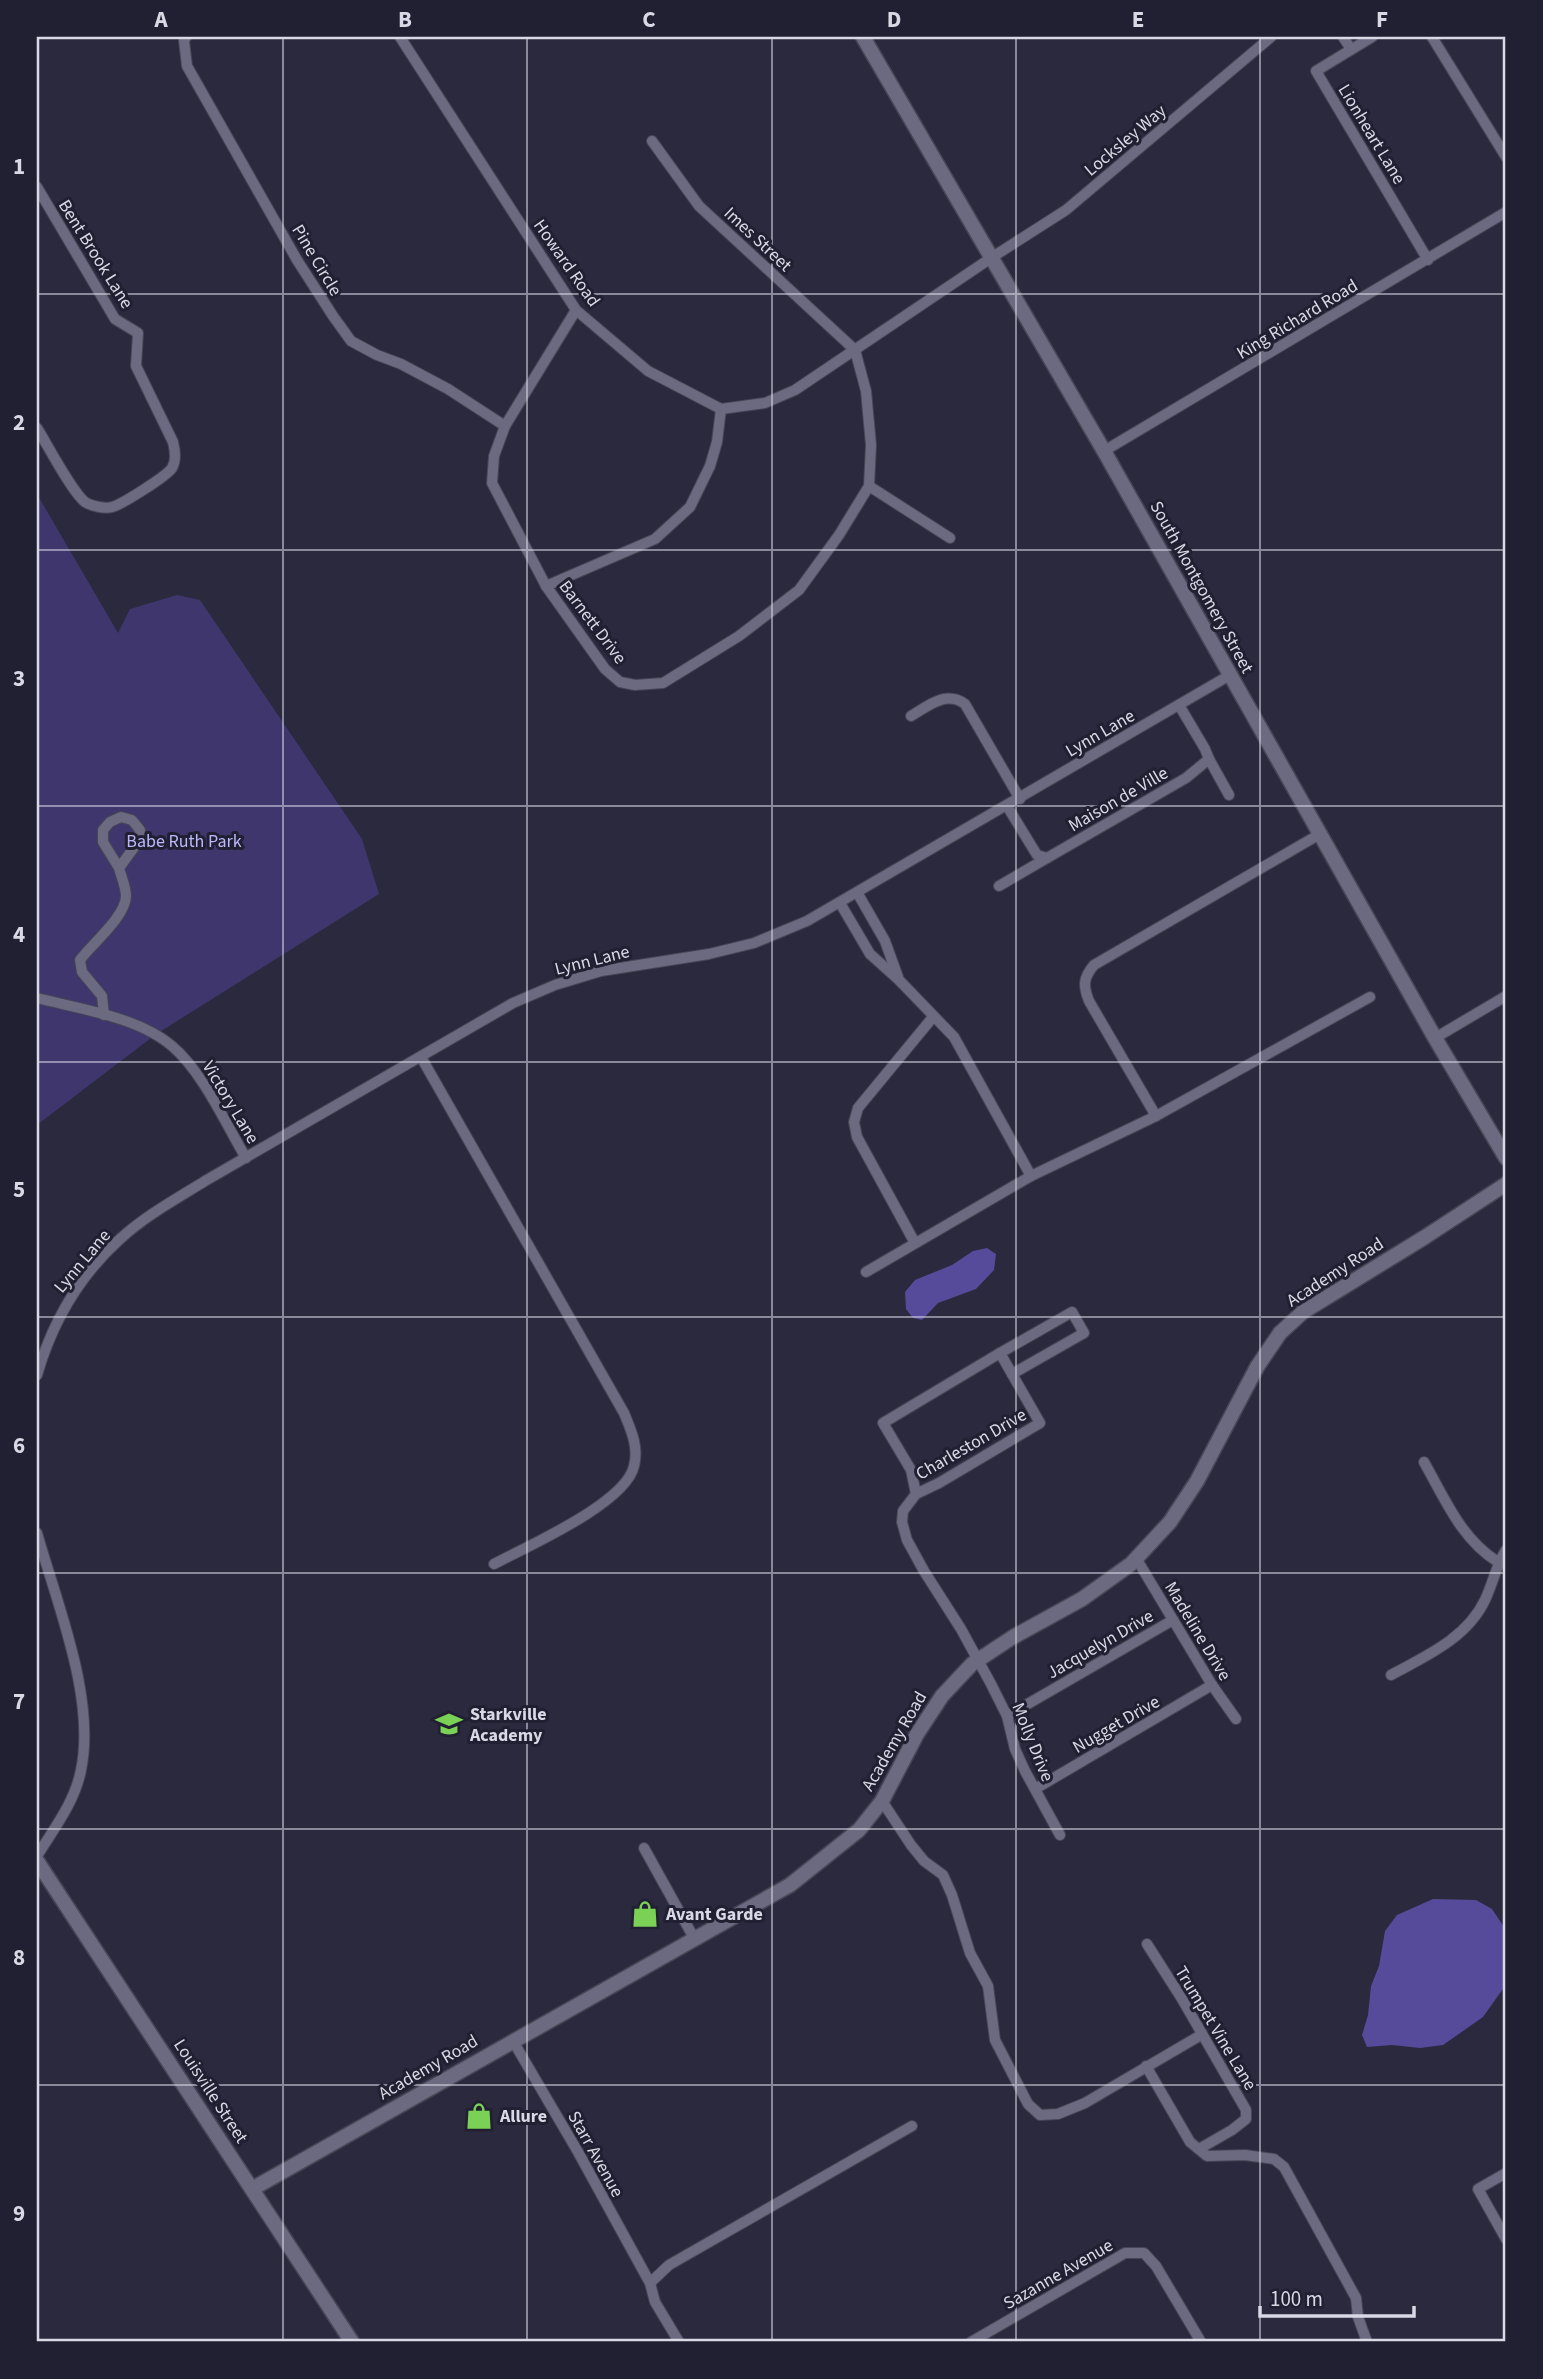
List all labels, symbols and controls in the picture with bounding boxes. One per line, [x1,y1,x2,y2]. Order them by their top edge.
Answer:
text: A [153,3,168,36]
text: B [398,3,412,36]
text: C [642,3,656,36]
text: D [887,3,901,36]
text: E [1132,3,1144,36]
text: F [1376,3,1388,36]
street label: Lionheart Lane [1332,79,1411,189]
street label: Locksley Way [1079,98,1172,182]
text: 1 [13,150,25,183]
street label: Bent Brook Lane [52,195,139,314]
street label: Imes Street [718,201,797,277]
street label: Howard Road [527,215,606,312]
street label: Pine Circle [285,220,348,301]
street label: King Richard Road [1232,273,1363,366]
text: 2 [13,406,25,439]
street label: South Montgomery Street [1144,497,1259,678]
street label: Barnett Drive [553,575,632,669]
text: 3 [13,662,25,695]
street label: Lynn Lane [1061,703,1140,763]
street label: Maison de Ville [1064,761,1173,838]
park label: Babe Ruth Park [126,829,242,854]
text: 4 [13,918,25,951]
street label: Lynn Lane [552,939,632,982]
street label: Victory Lane [196,1056,265,1148]
text: 5 [13,1173,25,1206]
street label: Lynn Lane [48,1224,117,1299]
street label: Academy Road [1282,1232,1389,1313]
street label: Charleston Drive [911,1403,1031,1486]
text: 6 [13,1429,25,1462]
street label: Madeline Drive [1158,1577,1237,1686]
street label: Jacquelyn Drive [1042,1604,1158,1685]
text: 7 [13,1685,25,1718]
street label: Academy Road [856,1687,933,1796]
street label: Nugget Drive [1068,1689,1164,1759]
street label: Molly Drive [1005,1699,1060,1785]
place label: Starkville Academy [469,1702,547,1748]
school or university icon: Starkville Academy [434,1709,464,1739]
shop icon: Avant Garde [630,1899,660,1929]
place label: Avant Garde [665,1902,763,1927]
text: 8 [13,1941,25,1974]
street label: Trumpet Vine Lane [1169,1961,1263,2095]
street label: Academy Road [374,2029,483,2106]
street label: Louisville Street [167,2034,254,2148]
shop icon: Allure [464,2101,494,2131]
place label: Allure [499,2104,547,2129]
street label: Starr Avenue [561,2106,630,2202]
text: 9 [13,2197,25,2230]
street label: Sazanne Avenue [999,2233,1118,2316]
scale bar [1260,2274,1414,2318]
text: 100 m [1270,2284,1323,2314]

